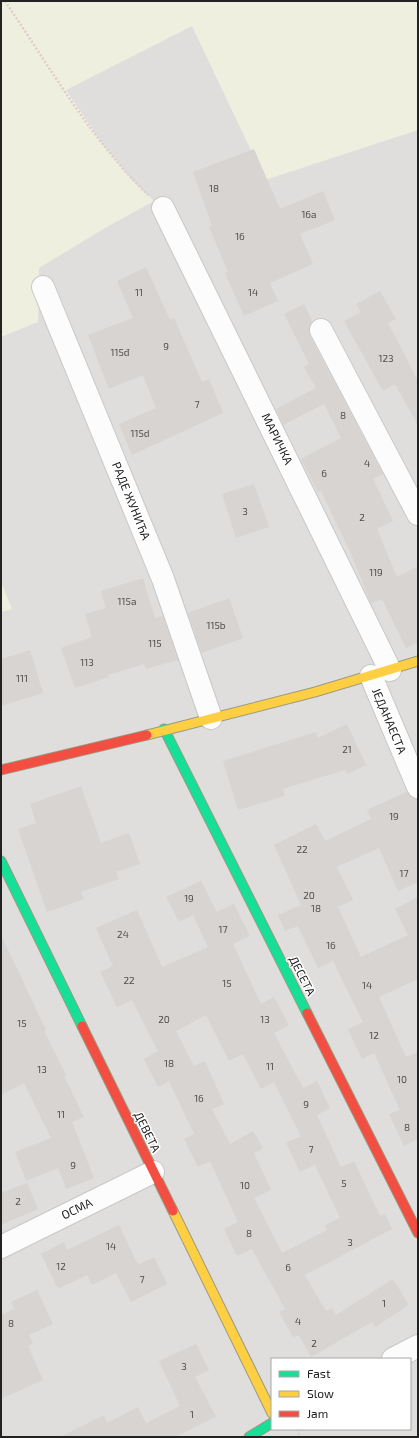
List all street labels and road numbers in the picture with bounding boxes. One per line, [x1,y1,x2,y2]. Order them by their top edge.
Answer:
street label: МАРИЧКА [259,411,297,467]
street label: РАДЕ ЖУНИЋА [110,460,154,542]
street label: ЈЕДАНАЕСТА [370,686,410,756]
street label: ДЕСЕТА [287,953,319,998]
street label: ДЕВЕТА [132,1109,164,1155]
street label: ОСМА [59,1194,95,1222]

